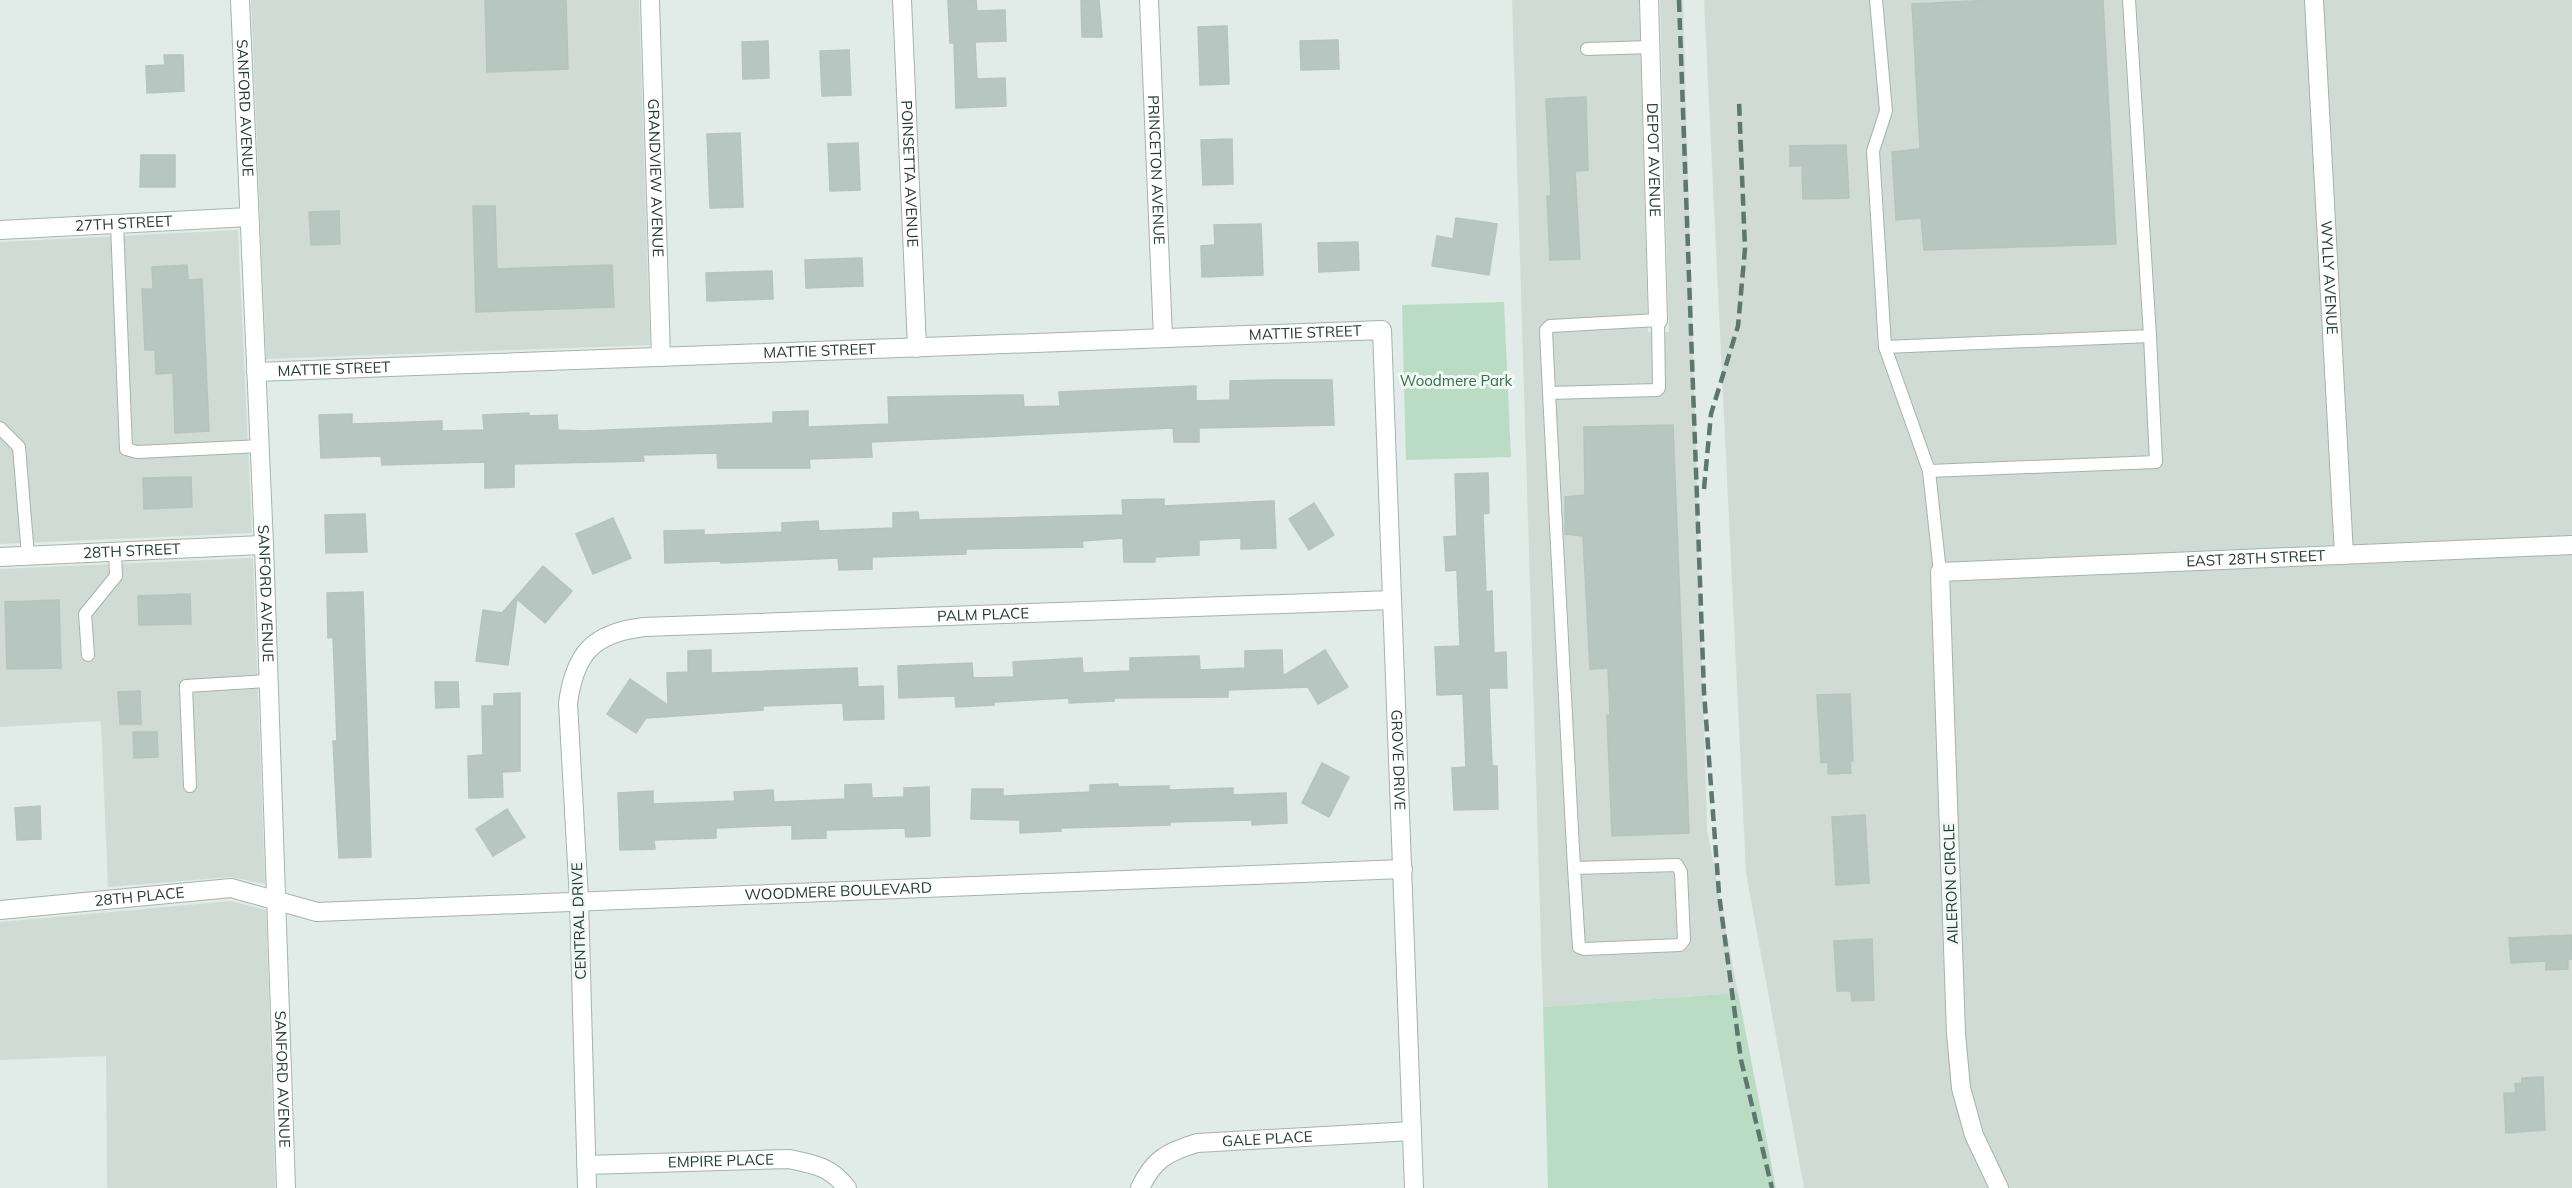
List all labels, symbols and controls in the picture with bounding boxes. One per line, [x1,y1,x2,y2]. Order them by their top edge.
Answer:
street label: SANFORD AVENUE [233,39,258,177]
street label: PRINCETON AVENUE [1144,95,1169,245]
street label: GRANDVIEW AVENUE [644,98,668,258]
street label: POINSETTA AVENUE [897,100,923,248]
street label: DEPOT AVENUE [1643,103,1665,217]
street label: 27TH STREET [75,211,173,235]
street label: WYLLY AVENUE [2317,220,2342,335]
street label: MATTIE STREET [1249,321,1362,344]
street label: MATTIE STREET [763,339,876,362]
street label: MATTIE STREET [277,357,391,380]
park label: Woodmere Park [1400,371,1512,390]
street label: SANFORD AVENUE [254,524,278,663]
street label: 28TH STREET [83,539,181,562]
street label: EAST 28TH STREET [2186,546,2326,570]
street label: PALM PLACE [937,603,1030,625]
street label: GROVE DRIVE [1387,709,1410,811]
street label: AILERON CIRCLE [1939,823,1962,945]
street label: CENTRAL DRIVE [567,862,590,980]
street label: WOODMERE BOULEVARD [744,878,932,904]
street label: 28TH PLACE [94,882,185,910]
street label: SANFORD AVENUE [271,1010,295,1148]
street label: GALE PLACE [1221,1127,1313,1151]
street label: EMPIRE PLACE [668,1149,774,1172]

